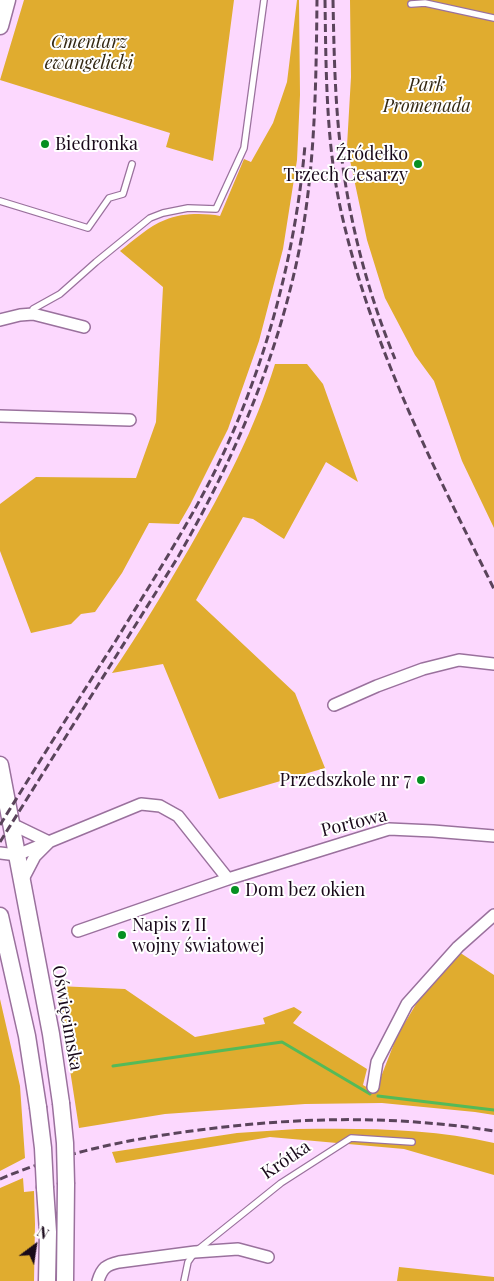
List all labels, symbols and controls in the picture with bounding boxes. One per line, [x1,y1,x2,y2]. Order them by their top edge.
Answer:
park label: Cmentarz ewangelicki [45,31,133,74]
park label: Park Promenada [383,74,471,116]
place label: Biedronka [55,133,138,155]
marker: Biedronka [39,138,51,150]
place label: Źródełko Trzech Cesarzy [283,143,408,186]
marker: Źródełko Trzech Cesarzy [412,158,424,170]
place label: Przedszkole nr 7 [280,769,411,791]
marker: Przedszkole nr 7 [415,774,427,786]
street label: Portowa [319,804,389,842]
place label: Dom bez okien [245,879,365,901]
marker: Dom bez okien [229,884,241,896]
place label: Napis z II wojny światowej [132,914,264,956]
marker: Napis z II wojny światowej [116,929,128,941]
street label: Oświęcimska [47,964,87,1072]
street label: Krótka [257,1136,315,1184]
north arrow [10,1221,60,1271]
text: N [34,1222,52,1243]

